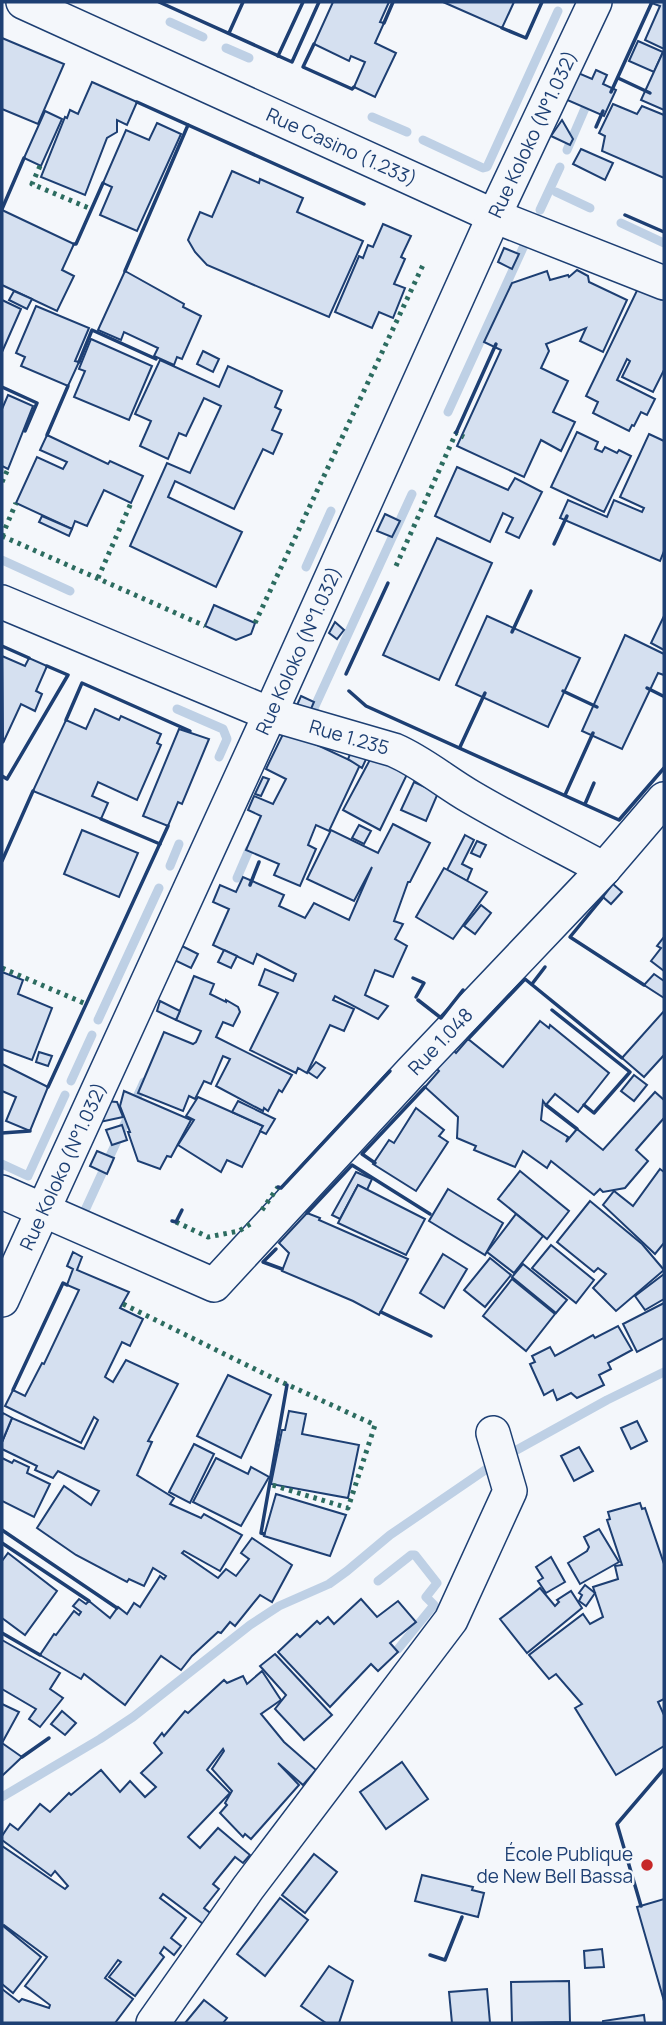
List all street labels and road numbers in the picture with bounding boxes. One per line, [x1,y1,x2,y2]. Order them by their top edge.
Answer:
street label: Rue Koloko (N°1.032) [482,46,583,222]
street label: Rue Casino (1.233) [262,101,421,192]
street label: Rue Koloko (N°1.032) [249,562,348,739]
street label: Rue 1.235 [306,713,392,761]
street label: Rue 1.048 [402,1002,478,1081]
street label: Rue Koloko (N°1.032) [13,1078,113,1255]

